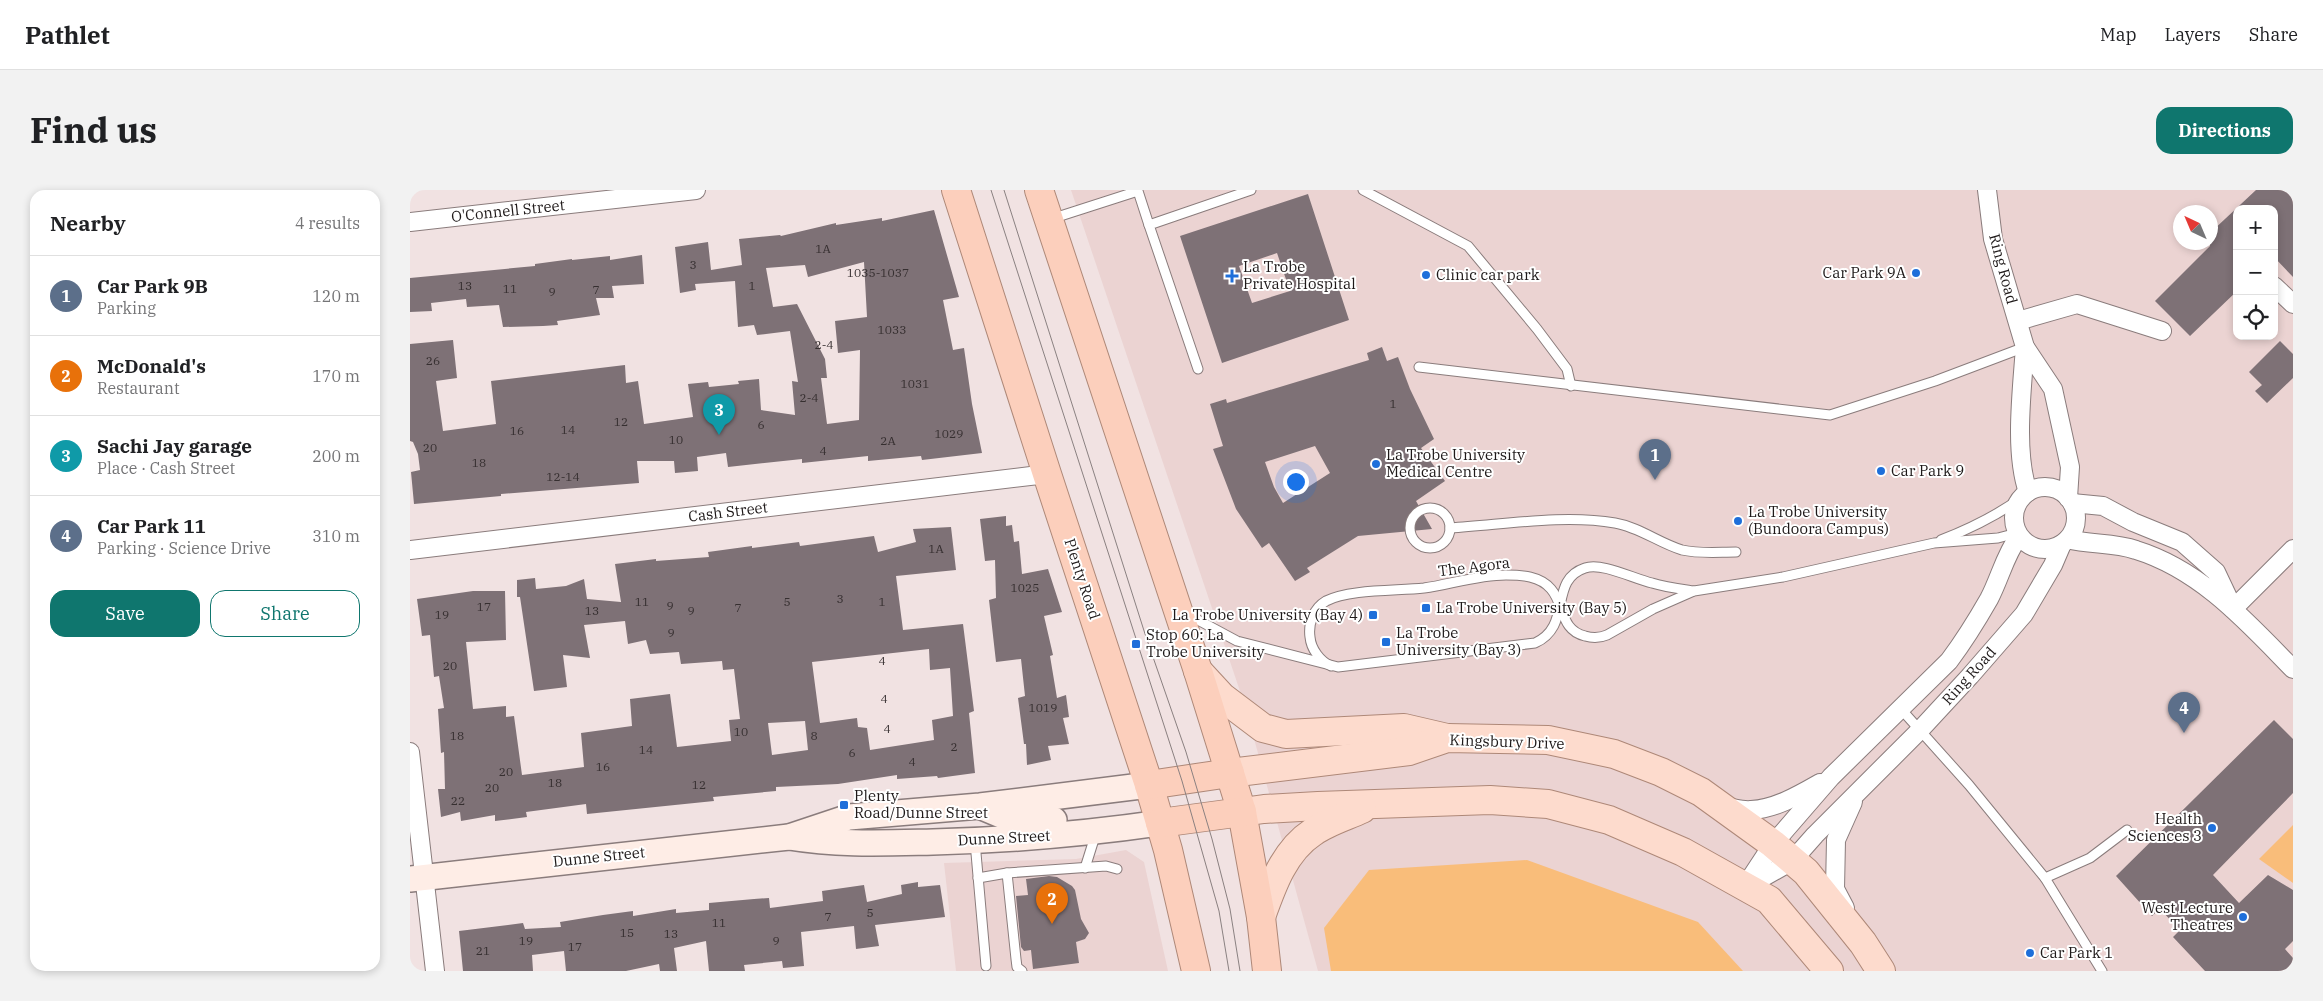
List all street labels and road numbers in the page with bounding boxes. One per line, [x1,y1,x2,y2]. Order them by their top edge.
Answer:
street label: O'Connell Street [450,195,566,226]
street label: Ring Road [1985,232,2022,306]
street label: Cash Street [687,497,769,526]
street label: Plenty Road [1060,536,1104,622]
street label: The Agora [1437,553,1511,580]
street label: Ring Road [1938,643,2000,709]
street label: Kingsbury Drive [1449,730,1565,753]
street label: Dunne Street [957,826,1051,849]
street label: Dunne Street [552,842,646,871]

